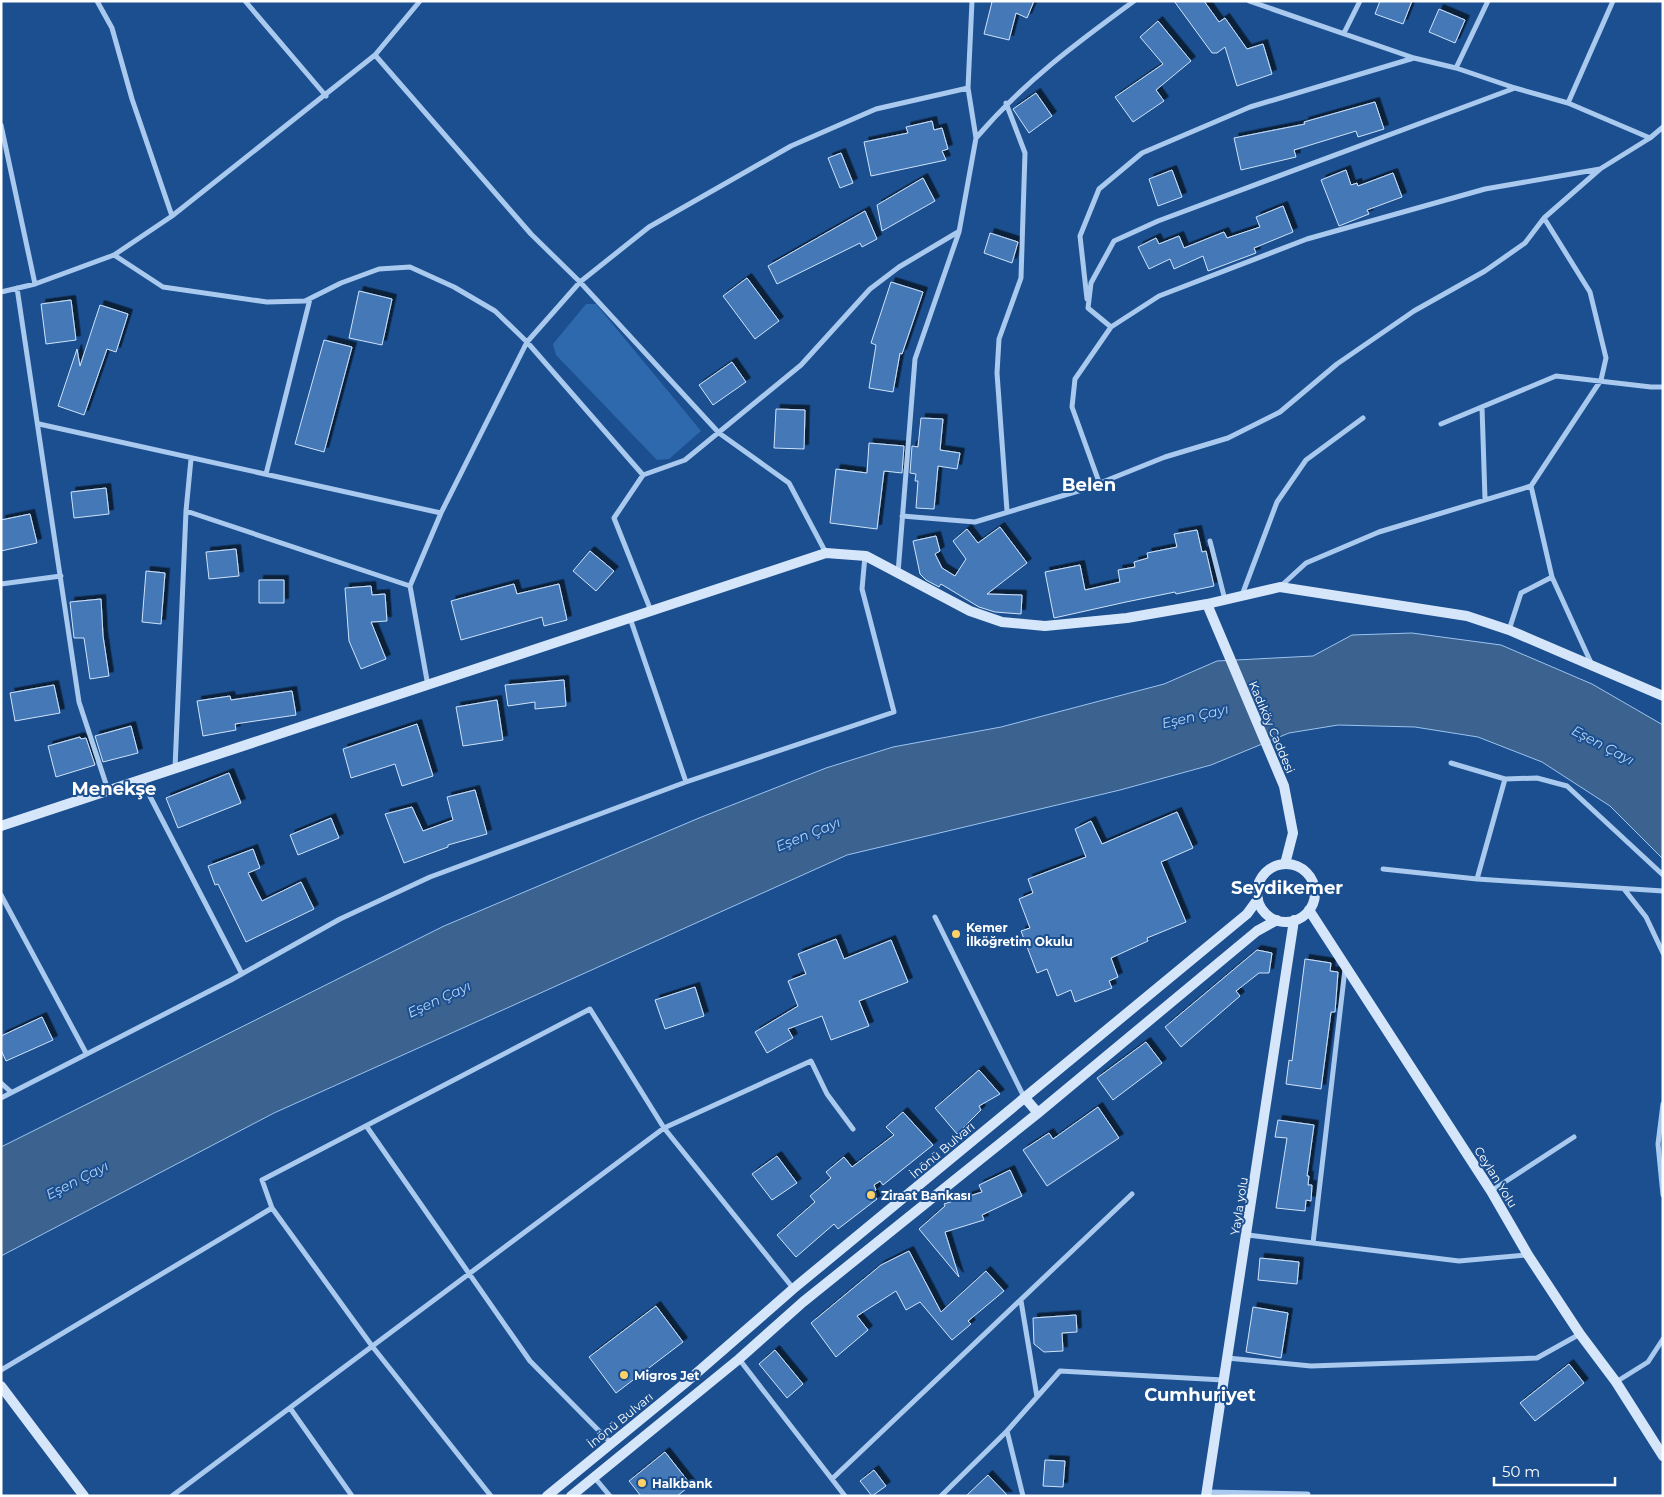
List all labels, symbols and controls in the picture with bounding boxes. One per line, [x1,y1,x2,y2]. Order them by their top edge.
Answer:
district label: Belen [1062,474,1116,496]
street label: Kadıköy Caddesi [1246,679,1298,775]
water label: Eşen Çayı [1160,700,1230,732]
water label: Eşen Çayı [1569,721,1638,769]
district label: Menekşe [72,778,156,800]
water label: Eşen Çayı [773,813,843,855]
district label: Seydikemer [1231,877,1343,899]
place label: Kemer İlköğretim Okulu [966,920,1073,949]
marker: Kemer İlköğretim Okulu [950,928,962,940]
water label: Eşen Çayı [404,976,474,1022]
street label: İnönü Bulvarı [906,1118,978,1182]
street label: Ceylan Yolu [1471,1144,1521,1210]
water label: Eşen Çayı [43,1156,112,1204]
street label: Yayla yolu [1227,1176,1251,1236]
place label: Ziraat Bankası [881,1188,971,1203]
marker: Ziraat Bankası [865,1189,877,1201]
place label: Migros Jet [634,1368,700,1383]
marker: Migros Jet [618,1369,630,1381]
district label: Cumhuriyet [1144,1384,1256,1406]
street label: İnönü Bulvarı [584,1389,656,1451]
scale bar [1494,1454,1615,1486]
text: 50 m [1502,1462,1540,1481]
place label: Halkbank [652,1476,712,1491]
marker: Halkbank [636,1477,648,1489]

